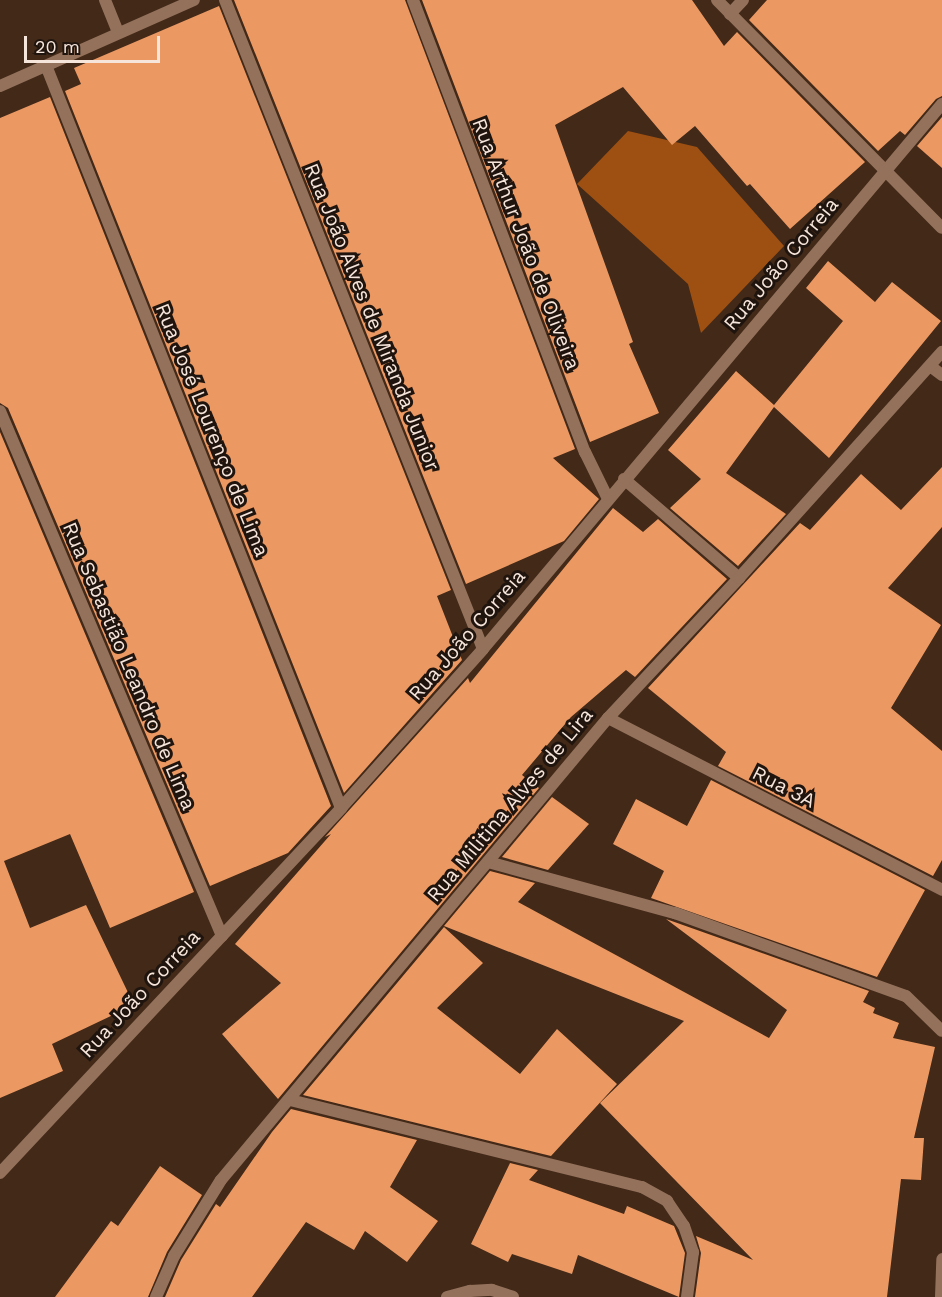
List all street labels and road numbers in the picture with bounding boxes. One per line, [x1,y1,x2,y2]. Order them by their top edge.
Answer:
street label: Rua Arthur João de Oliveira [467,114,585,374]
street label: Rua João Alves de Miranda Junior [299,159,445,475]
street label: Rua João Correia [718,192,844,336]
street label: Rua José Lourenço de Lima [150,299,274,561]
street label: Rua Sebastião Leandro de Lima [57,518,201,814]
street label: Rua João Correia [403,564,531,706]
street label: Rua Militina Alves de Lira [421,703,599,907]
street label: Rua 3A [748,761,820,813]
street label: Rua João Correia [74,925,206,1063]

